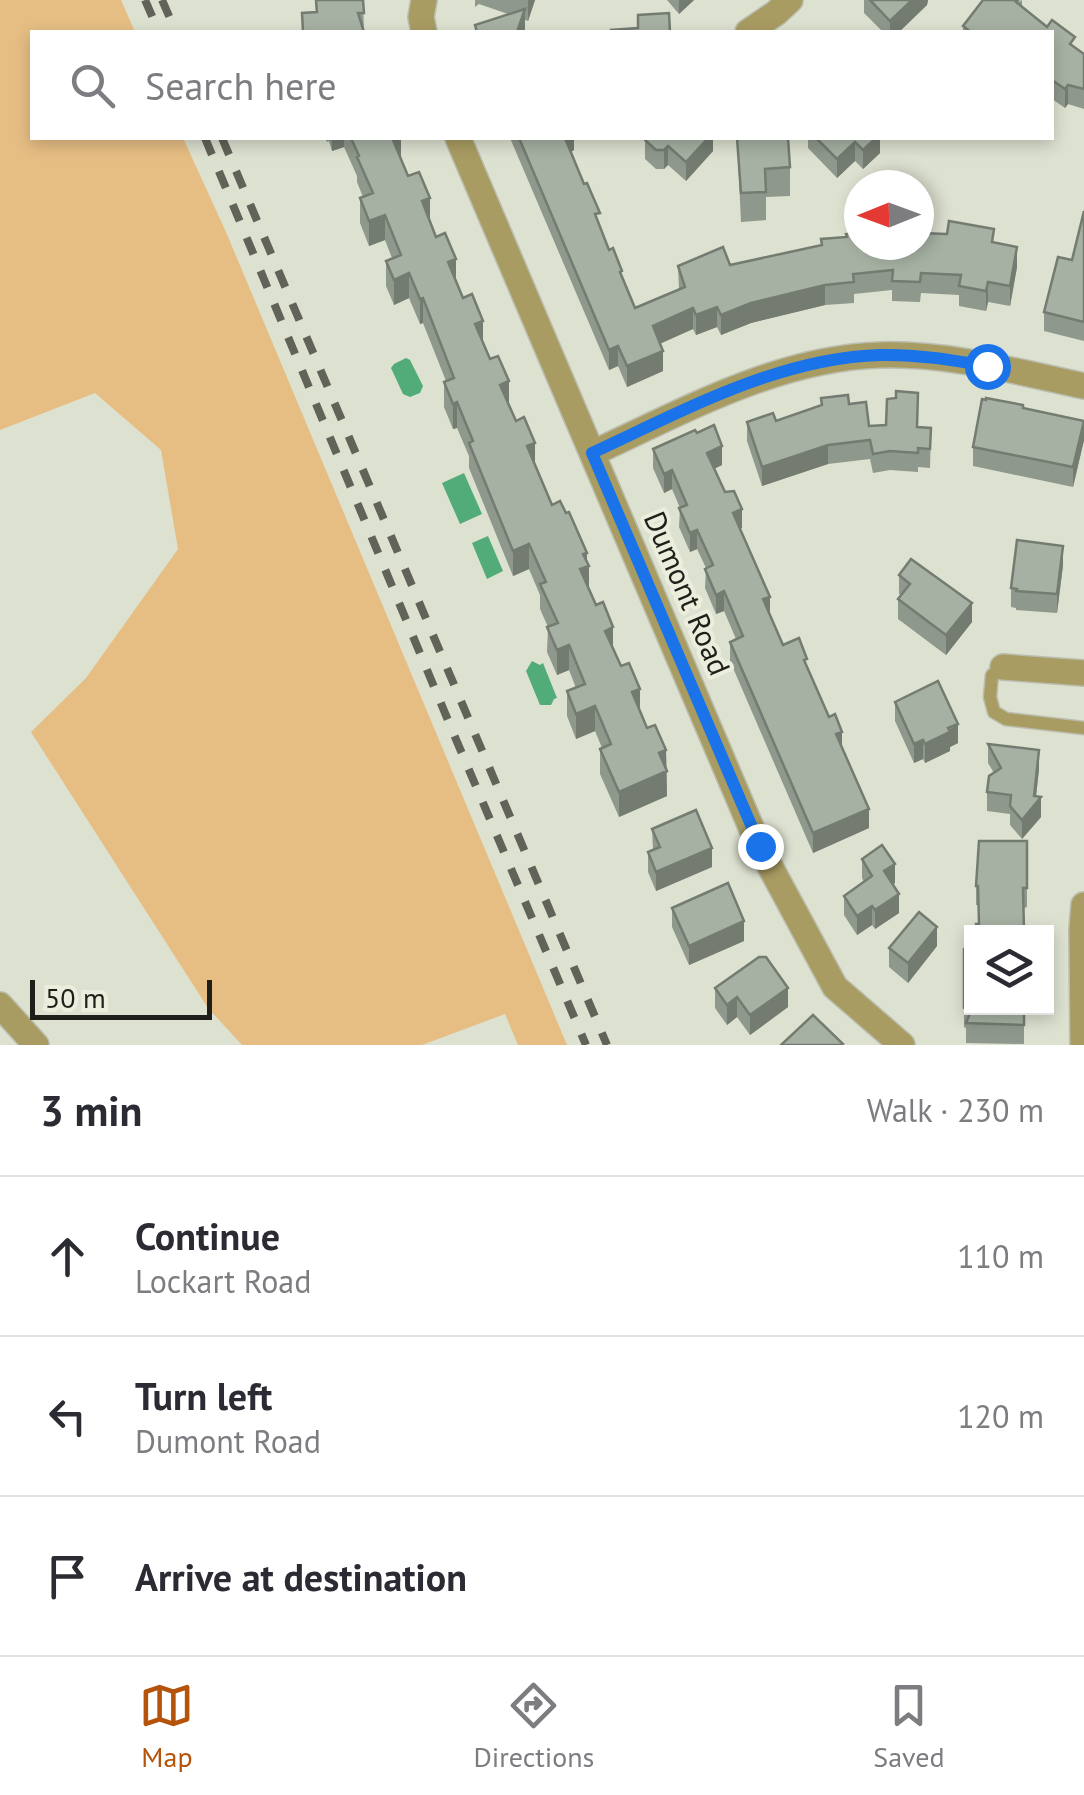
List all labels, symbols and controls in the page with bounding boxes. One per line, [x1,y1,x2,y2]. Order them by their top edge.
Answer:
search box [30,30,1054,140]
icon: search [65,58,120,113]
text: Search here [145,61,337,110]
north arrow [844,170,934,260]
route start [965,344,1011,390]
street label: Dumont Road [636,505,740,681]
route end [738,824,784,870]
map controls [964,925,1054,1015]
button: layers [964,925,1054,1015]
scale bar [30,975,212,1020]
text: 50 m [45,979,106,1016]
text: 3 min [40,1083,142,1138]
text: Walk · 230 m [867,1089,1044,1131]
text: Continue [135,1211,280,1260]
icon: ahead [40,1229,95,1284]
text: 110 m [957,1235,1044,1277]
text: Lockart Road [135,1260,311,1302]
text: Turn left [135,1371,272,1420]
icon: left [40,1389,95,1444]
text: 120 m [957,1395,1044,1437]
text: Dumont Road [135,1420,321,1462]
icon: arrive [40,1549,95,1604]
text: Arrive at destination [135,1552,467,1601]
tab: Map [139,1678,194,1775]
tab: Directions [473,1678,594,1775]
tab: Saved [873,1678,945,1775]

